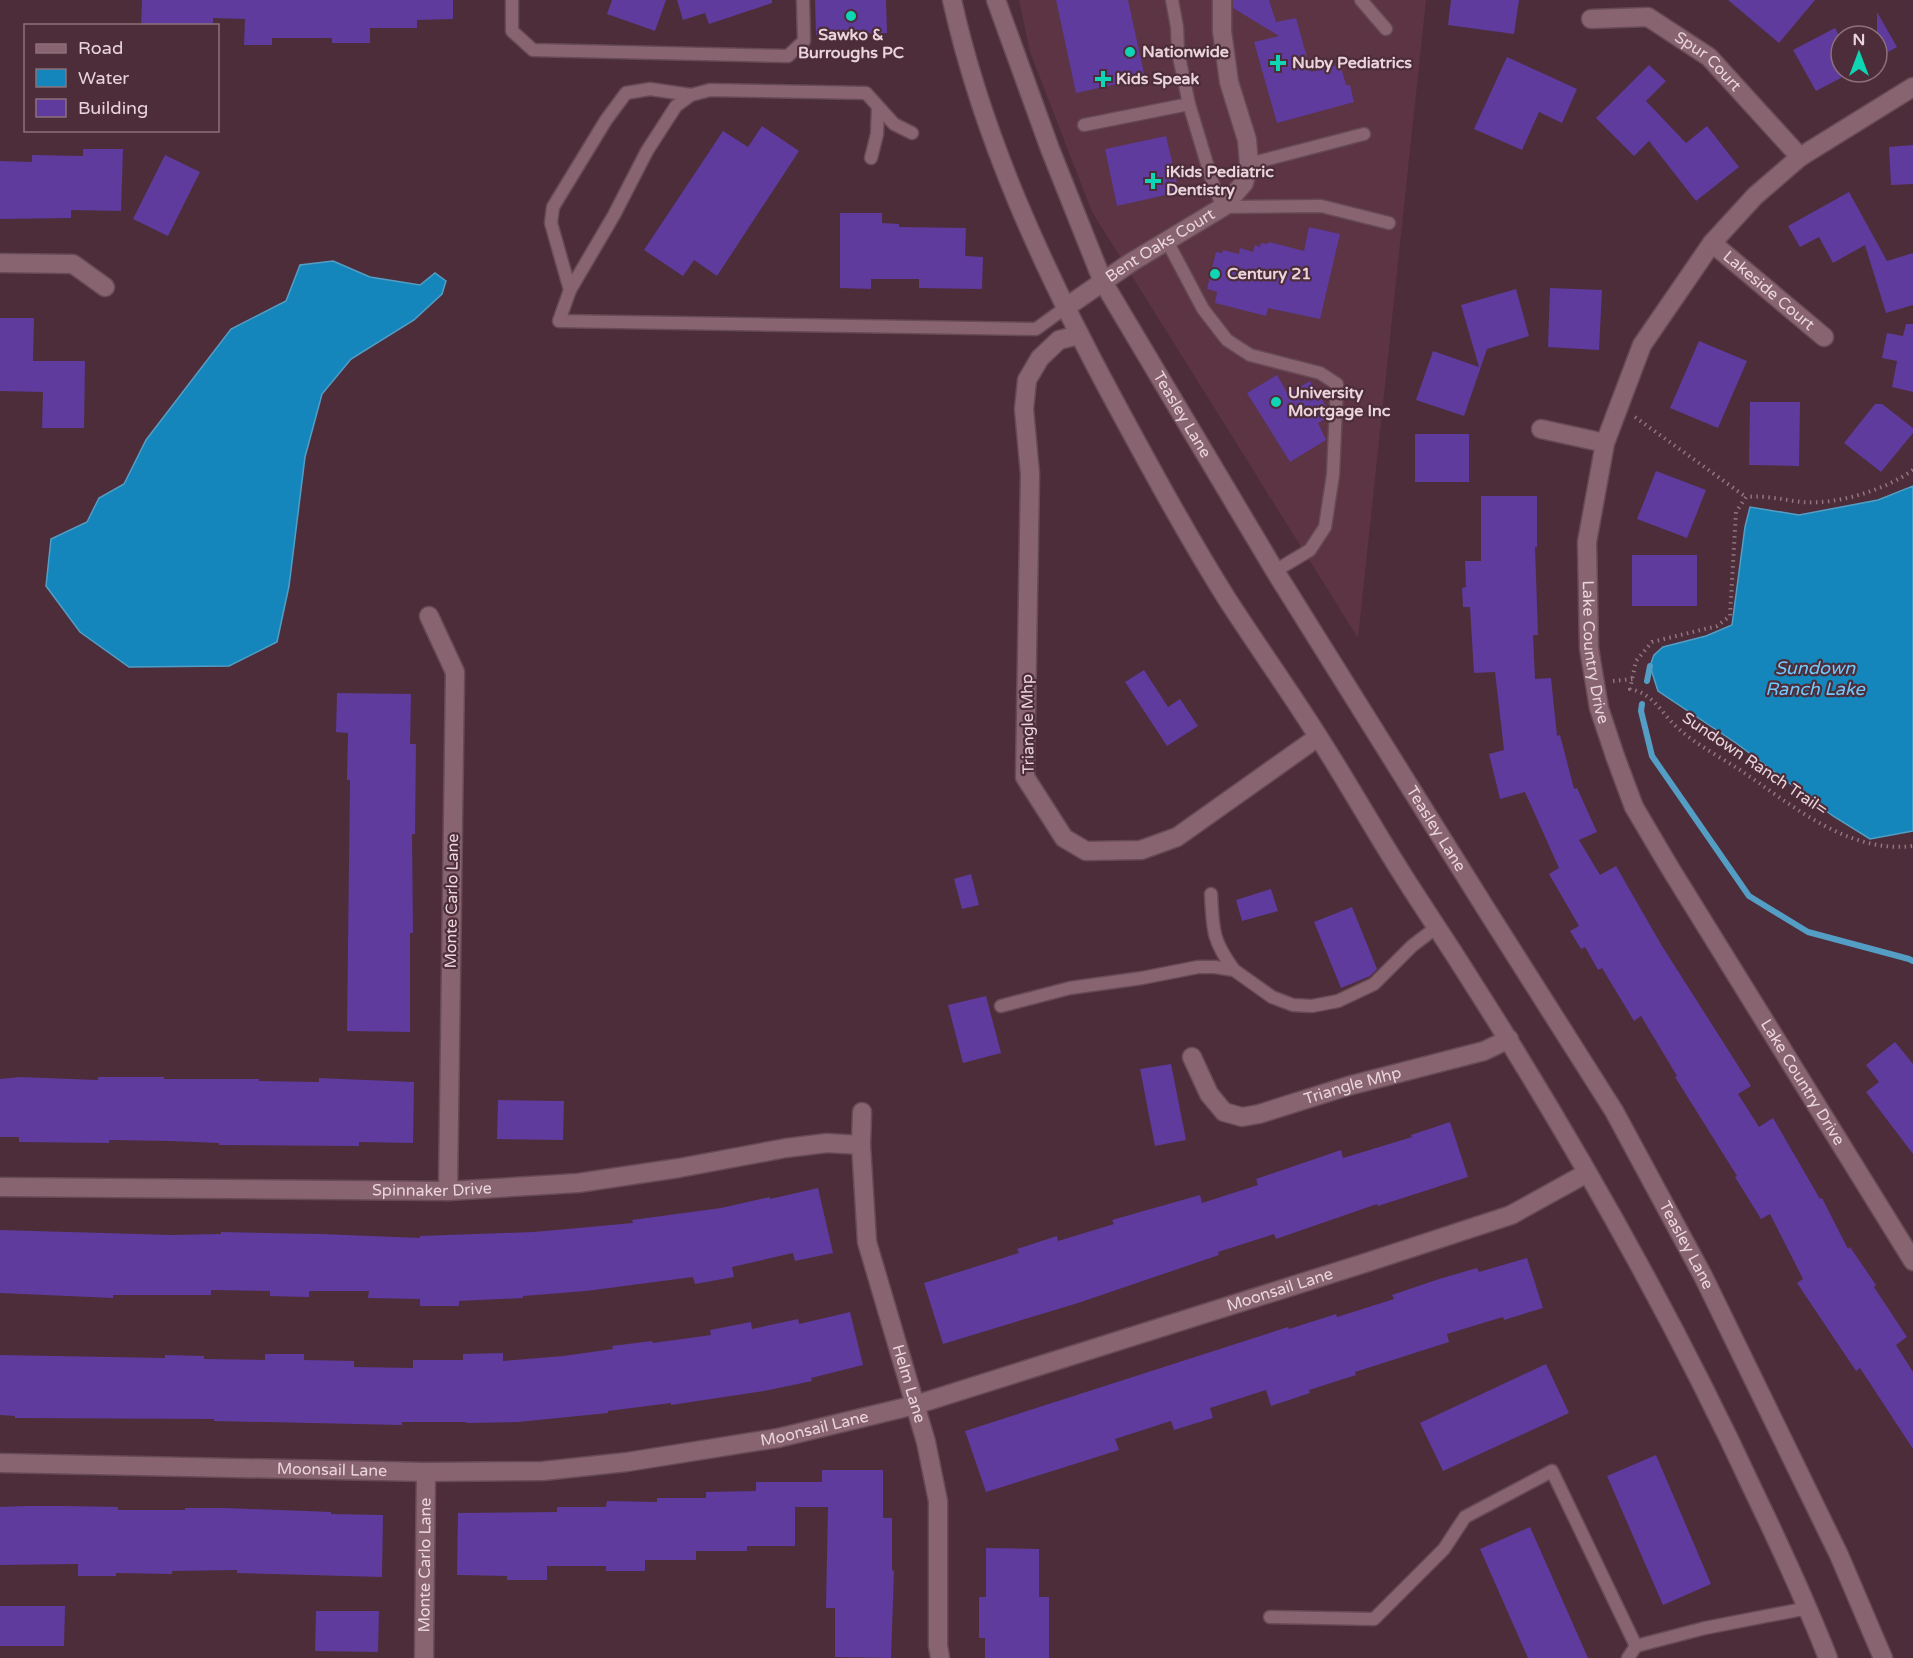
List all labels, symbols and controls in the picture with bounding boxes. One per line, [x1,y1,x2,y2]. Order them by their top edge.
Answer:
marker: Sawko & Burroughs PC [844,9,858,23]
legend [24,24,219,132]
north arrow [1829,24,1889,84]
place label: Sawko & Burroughs PC [798,25,904,63]
street label: Spur Court [1671,27,1746,96]
text: N [1853,30,1865,50]
text: Road [78,37,123,59]
place label: Nationwide [1142,42,1229,62]
marker: Nationwide [1123,45,1137,59]
place label: Nuby Pediatrics [1292,53,1412,73]
marker: Nuby Pediatrics [1269,54,1287,72]
text: Water [78,67,129,89]
place label: Kids Speak [1116,69,1200,89]
marker: Kids Speak [1094,70,1112,88]
text: Building [78,97,148,119]
place label: iKids Pediatric Dentistry [1166,162,1274,200]
marker: iKids Pediatric Dentistry [1144,172,1162,190]
street label: Bent Oaks Court [1102,204,1219,287]
street label: Lakeside Court [1719,246,1819,335]
place label: Century 21 [1227,264,1311,284]
marker: Century 21 [1208,267,1222,281]
street label: Teasley Lane [1148,368,1215,462]
place label: University Mortgage Inc [1288,383,1391,421]
marker: University Mortgage Inc [1269,395,1283,409]
street label: Lake Country Drive [1578,580,1614,726]
water label: Sundown Ranch Lake [1765,657,1866,700]
street label: Triangle Mhp [1017,674,1039,774]
street label: Sundown Ranch Trail= [1678,708,1832,820]
street label: Teasley Lane [1402,782,1470,875]
street label: Monte Carlo Lane [441,833,463,969]
street label: Lake Country Drive [1756,1016,1849,1149]
street label: Triangle Mhp [1302,1063,1403,1109]
street label: Spinnaker Drive [372,1178,492,1201]
street label: Teasley Lane [1654,1198,1718,1293]
street label: Moonsail Lane [1224,1264,1335,1316]
street label: Helm Lane [888,1342,930,1425]
street label: Moonsail Lane [759,1407,870,1451]
street label: Moonsail Lane [277,1459,387,1481]
street label: Monte Carlo Lane [414,1497,436,1633]

